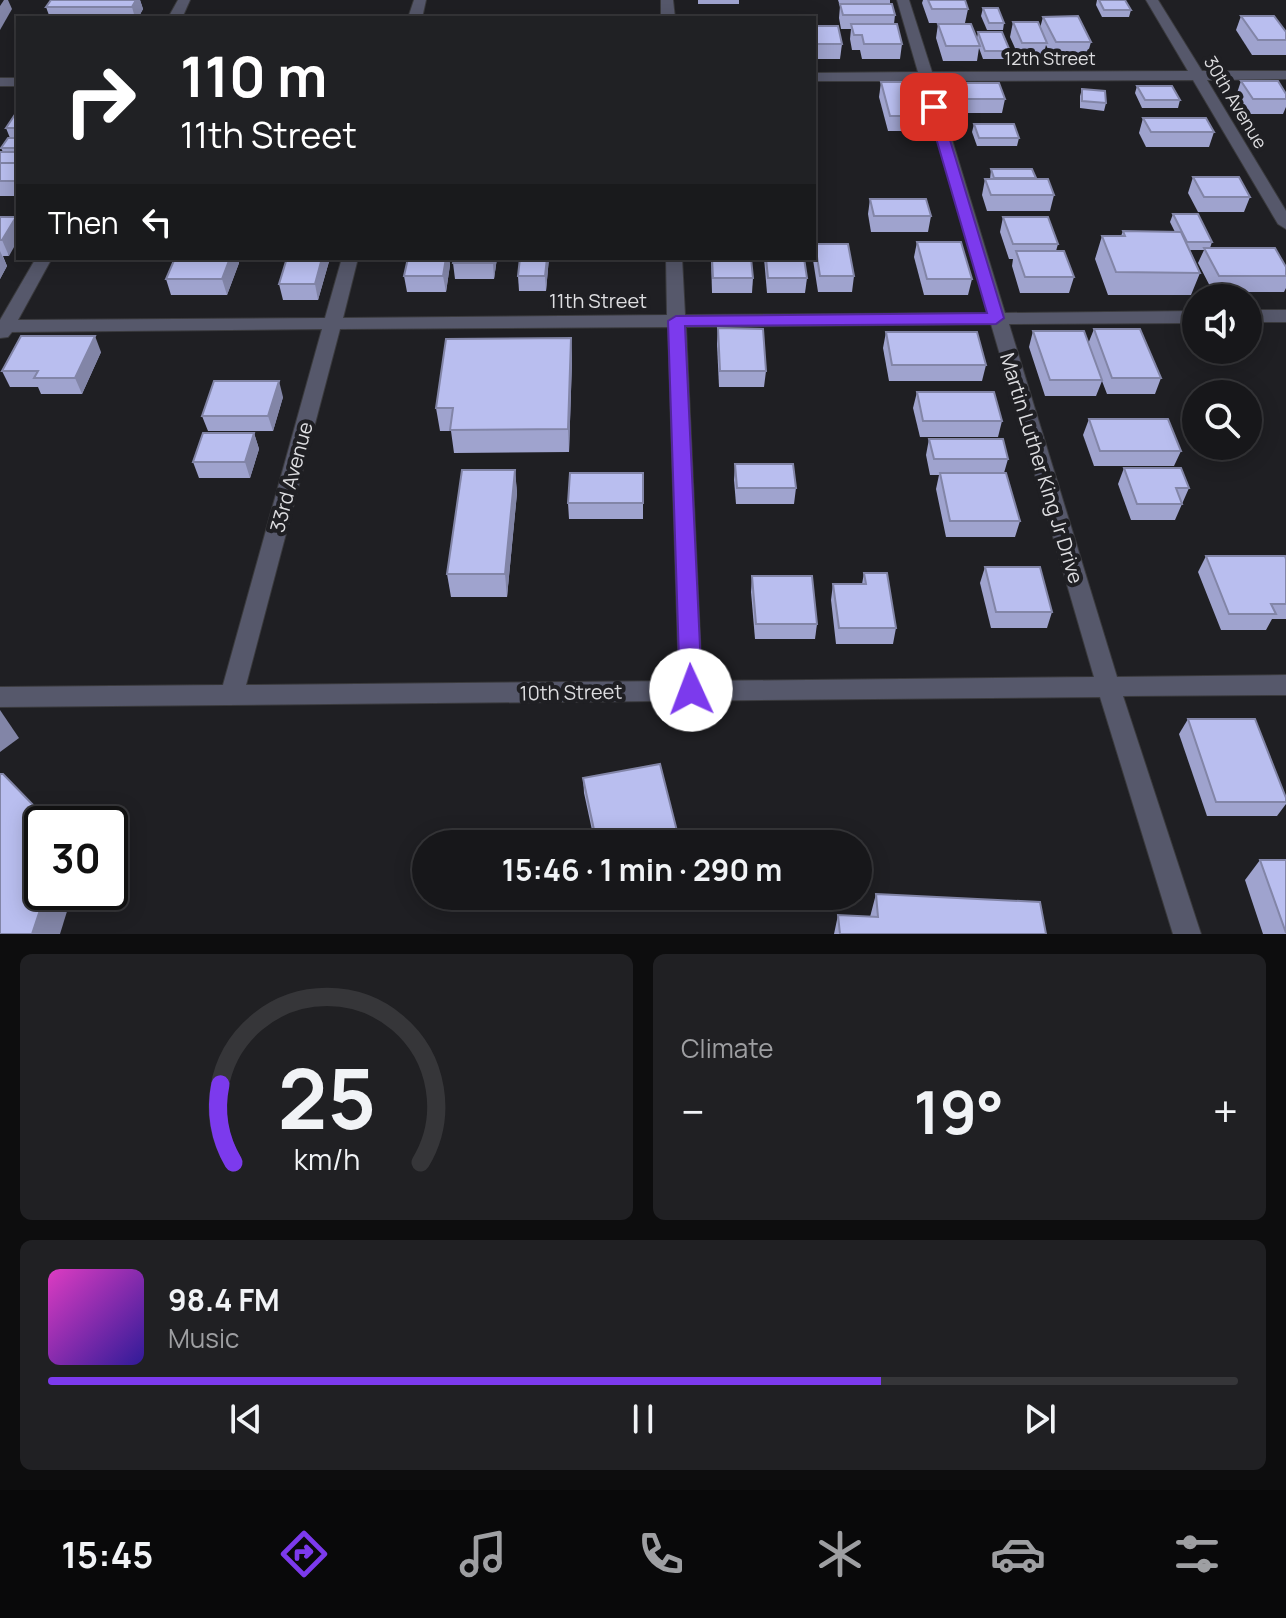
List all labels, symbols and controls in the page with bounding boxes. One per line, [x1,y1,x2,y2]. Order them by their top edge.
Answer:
text: 110 m [180,37,327,114]
street label: 12th Street [1004,46,1096,70]
icon: right [48,48,152,152]
street label: 30th Avenue [1199,51,1273,153]
pin [900,73,968,141]
icon: arrive [912,85,956,129]
text: 11th Street [180,110,357,159]
icon: left [135,200,179,244]
text: Then [48,202,119,243]
map controls [1182,284,1262,460]
button: sound [1182,284,1262,364]
street label: 11th Street [549,287,647,314]
street label: Martin Luther King Jr Drive [994,349,1090,587]
button: search [1182,380,1262,460]
street label: 33rd Avenue [263,419,319,535]
position arrow [649,648,733,732]
street label: 10th Street [519,678,623,706]
speed limit sign: 30 [24,806,128,910]
text: 15:46 · 1 min · 290 m [502,849,782,890]
text: Climate [681,1030,773,1066]
text: 25 [277,1040,376,1154]
text: 19° [913,1070,1004,1152]
text: − [681,1081,705,1141]
text: + [1213,1081,1238,1141]
text: km/h [293,1140,360,1179]
text: 98.4 FM [168,1279,280,1320]
text: Music [168,1320,239,1356]
icon: previous [224,1397,268,1441]
icon: pause [621,1397,665,1441]
icon: next [1018,1397,1062,1441]
icon: directions [276,1526,332,1582]
icon: music [455,1526,511,1582]
icon: phone [633,1526,689,1582]
icon: climate [812,1526,868,1582]
icon: car [990,1526,1046,1582]
icon: filters [1169,1526,1225,1582]
text: 15:45 [61,1530,153,1579]

